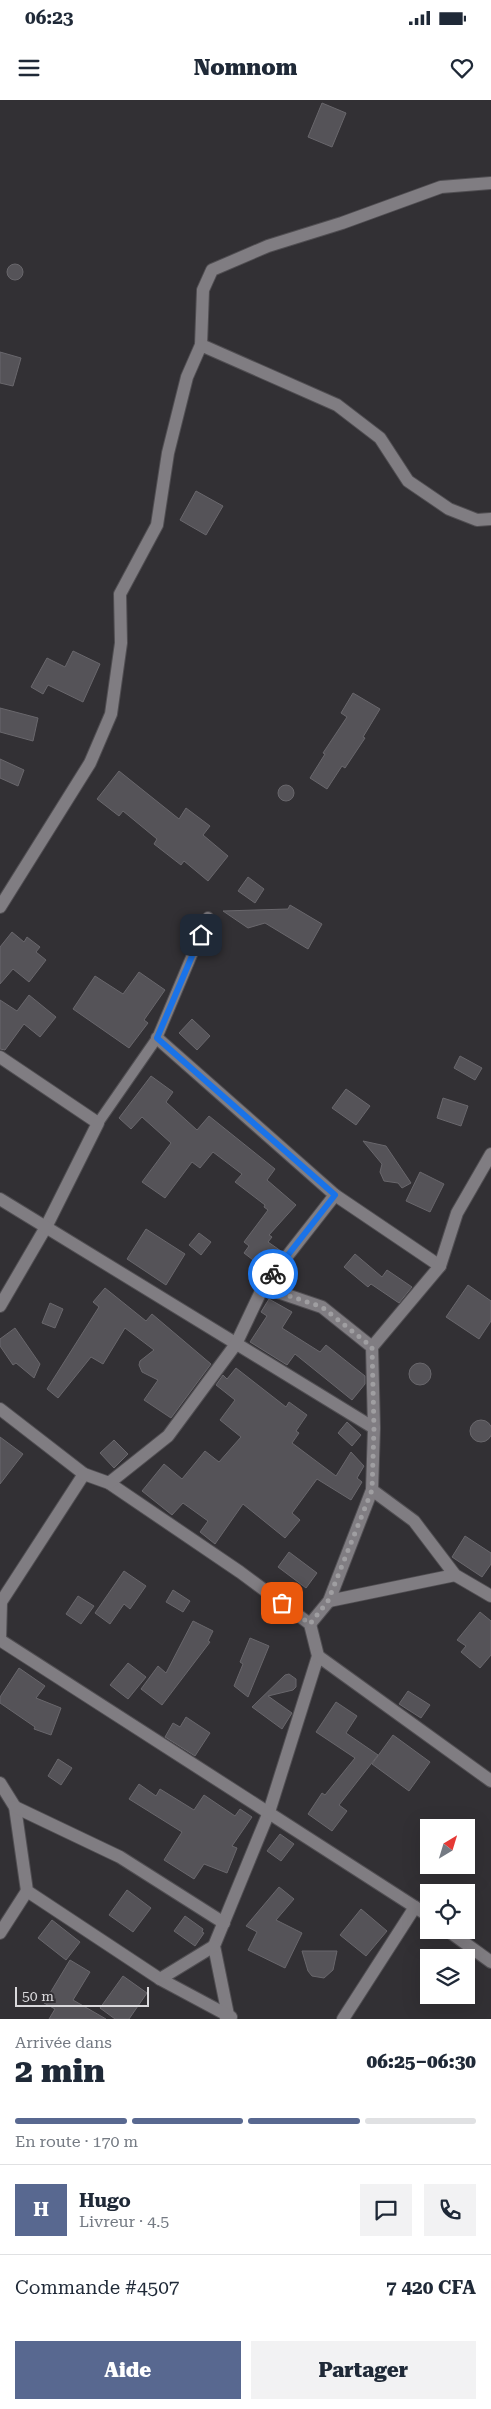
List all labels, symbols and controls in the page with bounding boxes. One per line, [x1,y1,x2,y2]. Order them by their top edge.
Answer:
text: 06:23 [25,6,74,29]
icon: menu [15,54,43,82]
icon: heart [448,54,476,82]
text: Nomnom [194,55,297,80]
pin [180,914,222,956]
icon: home [187,921,215,949]
courier [248,1249,298,1299]
icon: bike [259,1260,287,1288]
pin [261,1582,303,1624]
icon: bag [268,1589,296,1617]
north arrow [420,1819,475,1874]
map controls [420,1819,475,2004]
button: locate [420,1884,475,1939]
button: layers [420,1949,475,2004]
scale bar [15,1984,149,2007]
text: 50 m [22,1988,54,2004]
text: Arrivée dans [15,2033,112,2052]
text: 06:25–06:30 [367,2050,476,2073]
text: 2 min [15,2052,105,2090]
text: En route · 170 m [15,2132,138,2151]
button: chat [360,2184,412,2236]
button: phone [424,2184,476,2236]
text: Hugo [79,2189,131,2212]
text: H [33,2198,49,2221]
text: Livreur · 4.5 [79,2212,169,2231]
text: Commande #4507 [15,2276,180,2299]
text: 7 420 CFA [386,2276,476,2299]
button: Aide [15,2341,241,2399]
button: Partager [251,2341,476,2399]

